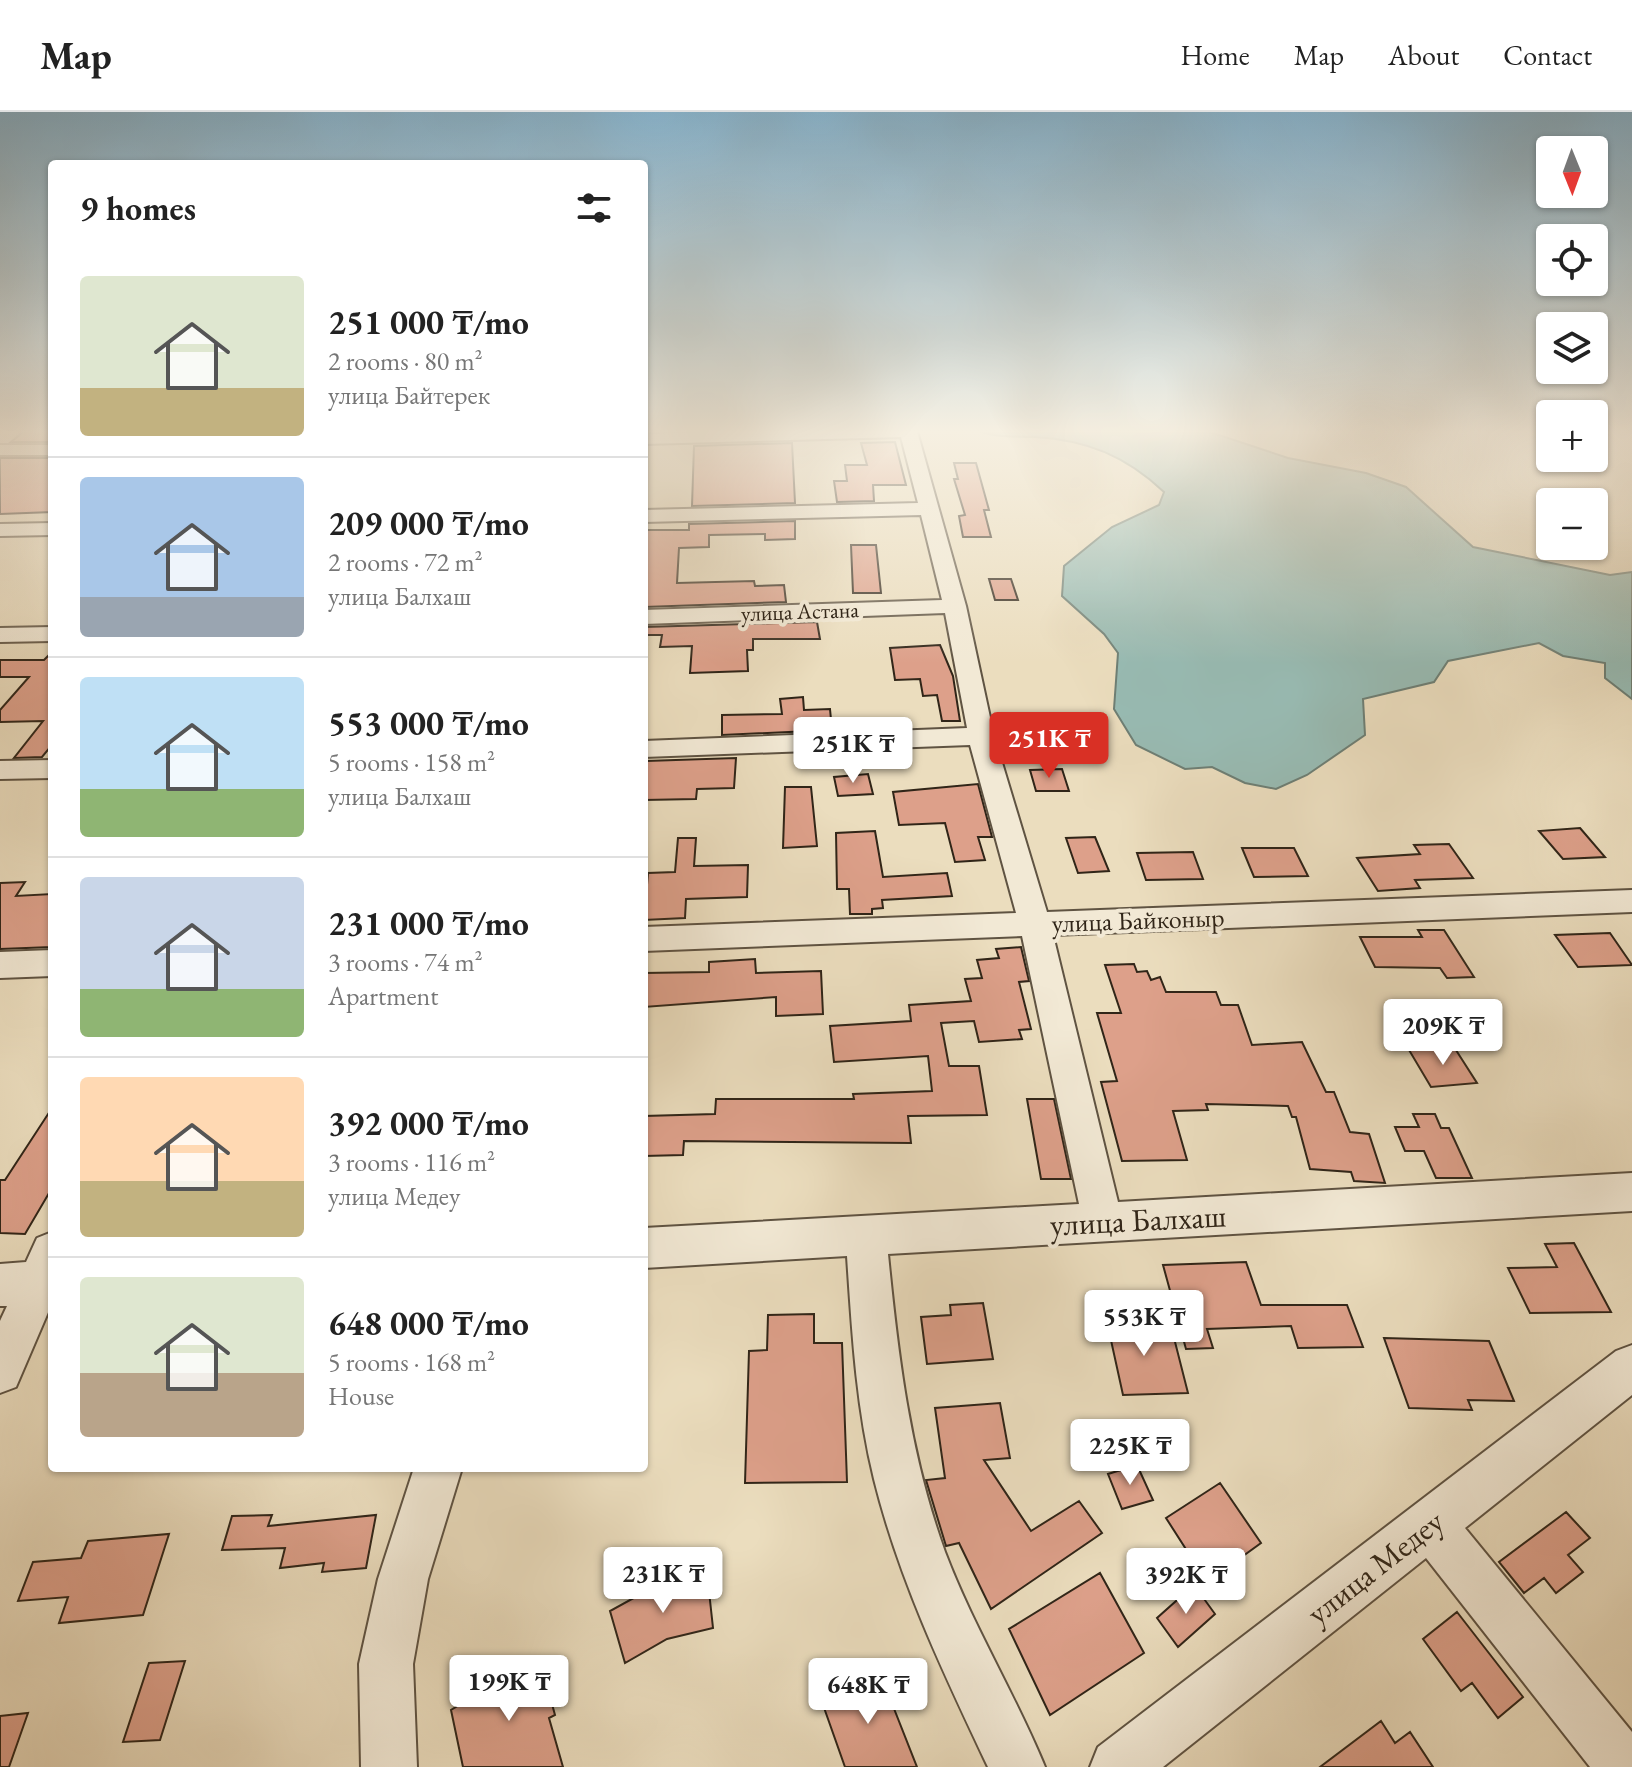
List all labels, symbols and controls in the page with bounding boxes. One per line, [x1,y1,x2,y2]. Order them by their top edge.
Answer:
text: Map [40,31,112,80]
text: Home [1180,37,1250,73]
text: Map [1294,37,1344,73]
text: About [1388,37,1459,73]
text: Contact [1503,37,1592,73]
north arrow [1536,136,1608,208]
map controls [1536,136,1608,560]
text: 9 homes [80,186,196,230]
icon: filters [572,186,616,230]
button: locate [1536,224,1608,296]
text: 251 000 ₸/mo [328,300,529,344]
icon: home [144,308,240,404]
button: layers [1536,312,1608,384]
text: 2 rooms · 80 m² [328,344,483,378]
text: улица Байтерек [328,378,490,412]
button: + [1536,400,1608,472]
button: − [1536,488,1608,560]
text: 209 000 ₸/mo [328,501,529,545]
icon: home [144,509,240,605]
text: 2 rooms · 72 m² [328,545,483,579]
text: улица Балхаш [328,579,471,613]
street label: улица Астана [741,595,860,628]
text: 553 000 ₸/mo [328,701,529,745]
icon: home [144,709,240,805]
pin: 251K ₸ [984,712,1114,780]
pin: 251K ₸ [788,717,918,785]
text: 251K ₸ [1007,721,1091,755]
text: 251K ₸ [811,726,895,760]
text: 5 rooms · 158 m² [328,745,495,779]
text: улица Балхаш [328,779,471,813]
street label: улица Байконыр [1051,900,1225,940]
text: 231 000 ₸/mo [328,901,529,945]
icon: home [144,909,240,1005]
text: 3 rooms · 74 m² [328,945,483,979]
text: Apartment [328,979,438,1013]
pin: 209K ₸ [1378,999,1508,1067]
text: 209K ₸ [1401,1008,1485,1042]
text: 392 000 ₸/mo [328,1101,529,1145]
icon: home [144,1109,240,1205]
text: 3 rooms · 116 m² [328,1145,495,1179]
text: улица Медеу [328,1179,460,1213]
street label: улица Балхаш [1049,1194,1227,1246]
pin: 553K ₸ [1079,1290,1209,1358]
text: 553K ₸ [1102,1299,1186,1333]
text: 648 000 ₸/mo [328,1301,529,1345]
icon: home [144,1309,240,1405]
text: 5 rooms · 168 m² [328,1345,495,1379]
text: House [328,1379,394,1413]
pin: 225K ₸ [1065,1419,1195,1487]
text: 225K ₸ [1088,1428,1172,1462]
street label: улица Медеу [1298,1500,1453,1634]
pin: 231K ₸ [598,1547,728,1615]
pin: 392K ₸ [1121,1548,1251,1616]
text: 231K ₸ [621,1556,705,1590]
text: 392K ₸ [1144,1557,1228,1591]
pin: 199K ₸ [444,1655,574,1723]
pin: 648K ₸ [803,1658,933,1726]
text: 199K ₸ [467,1664,551,1698]
text: 648K ₸ [826,1667,910,1701]

